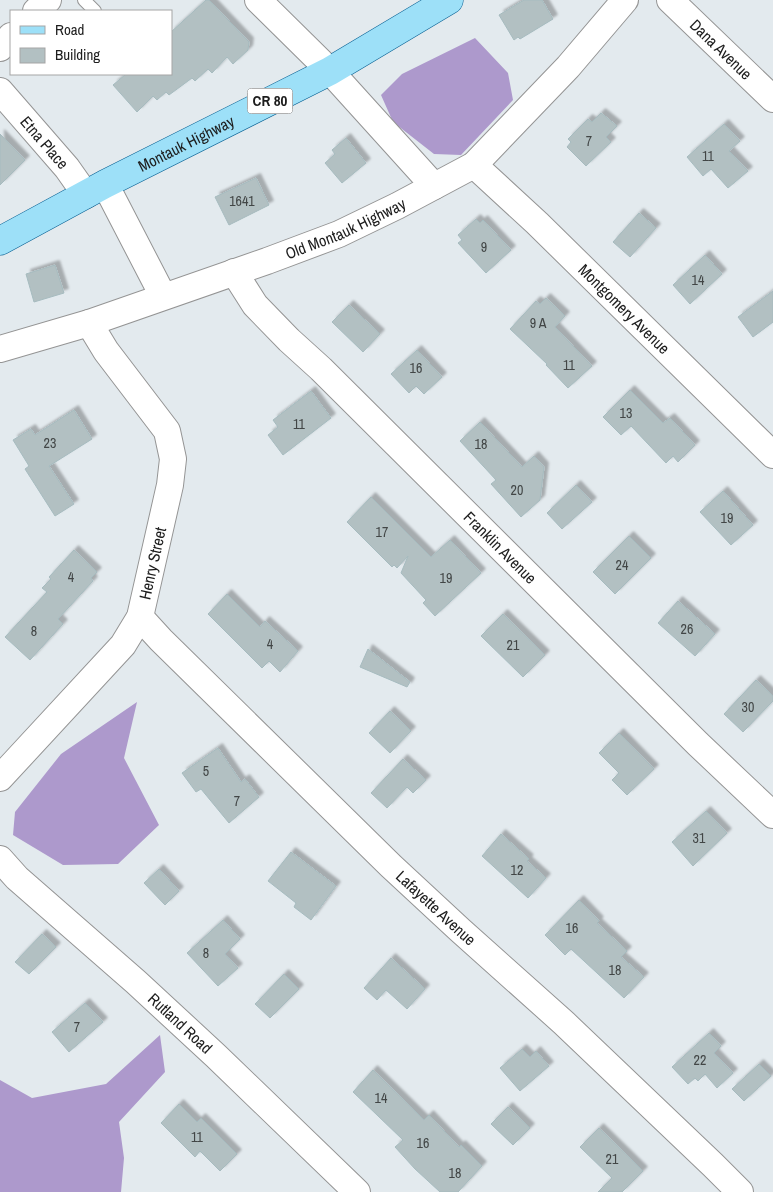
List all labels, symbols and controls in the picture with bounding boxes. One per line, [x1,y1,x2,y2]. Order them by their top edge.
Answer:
legend [10,10,172,75]
street label: Dana Avenue [685,14,757,84]
text: Road [55,19,84,40]
text: Building [55,44,100,65]
road number: CR 80 [248,88,292,114]
street label: Montauk Highway [134,110,238,177]
street label: Etna Place [15,111,74,173]
house number: 7 [586,132,592,150]
house number: 11 [702,147,715,165]
house number: 1641 [229,192,255,210]
street label: Old Montauk Highway [282,192,410,264]
house number: 9 [481,238,487,256]
street label: Montgomery Avenue [574,259,675,359]
house number: 14 [692,271,705,289]
house number: 9 A [530,314,547,332]
house number: 11 [563,356,576,374]
house number: 16 [410,359,422,377]
house number: 13 [620,404,632,422]
house number: 11 [293,415,306,433]
house number: 23 [44,434,56,452]
house number: 18 [475,435,487,453]
house number: 20 [511,481,523,499]
street label: Franklin Avenue [459,506,542,589]
house number: 19 [721,509,733,527]
house number: 17 [376,523,388,541]
street label: Henry Street [133,525,171,602]
house number: 24 [616,556,629,574]
house number: 4 [68,568,75,586]
house number: 19 [440,569,452,587]
house number: 26 [681,620,693,638]
house number: 8 [31,622,37,640]
house number: 4 [267,635,274,653]
house number: 21 [507,636,520,654]
house number: 30 [742,698,754,716]
house number: 5 [203,762,209,780]
house number: 7 [234,792,240,810]
house number: 31 [693,829,706,847]
house number: 12 [511,861,523,879]
street label: Lafayette Avenue [391,865,481,950]
house number: 16 [566,919,578,937]
house number: 8 [203,944,209,962]
house number: 18 [609,961,621,979]
street label: Rutland Road [143,988,217,1058]
house number: 7 [74,1018,80,1036]
house number: 22 [694,1051,706,1069]
house number: 14 [375,1089,388,1107]
house number: 11 [191,1128,204,1146]
house number: 16 [417,1134,429,1152]
house number: 21 [606,1150,619,1168]
house number: 18 [449,1164,461,1182]

